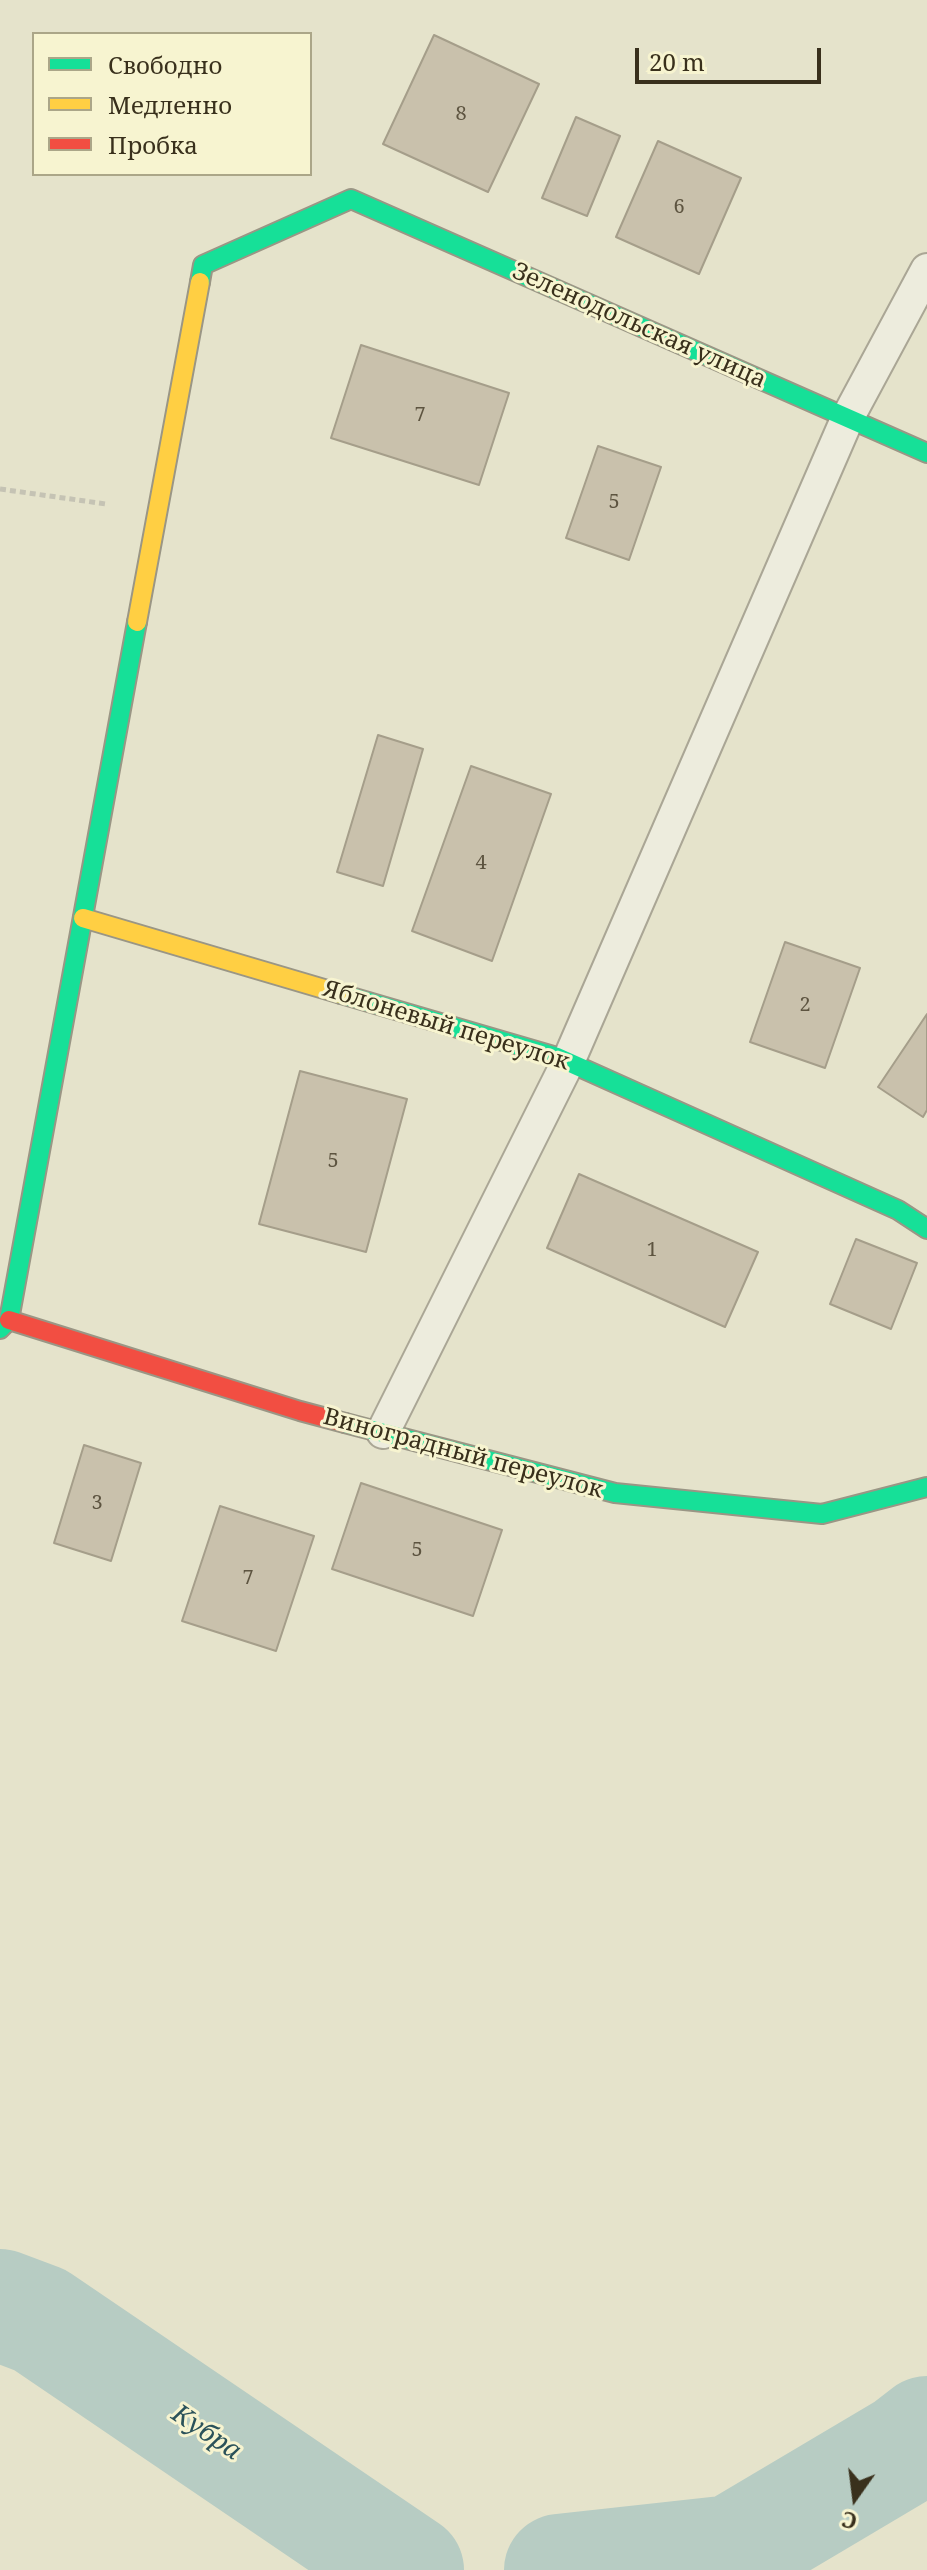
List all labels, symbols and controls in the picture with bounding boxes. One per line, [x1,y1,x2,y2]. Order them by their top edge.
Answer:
legend [32,32,312,176]
scale bar [639,32,825,82]
text: 20 m [649,45,705,78]
text: Свободно [108,48,222,81]
text: Медленно [108,88,232,121]
house number: 8 [455,102,467,126]
text: Пробка [108,128,198,161]
house number: 6 [673,195,685,219]
street label: Зеленодольская улица [508,257,770,395]
house number: 7 [414,403,426,427]
house number: 5 [608,490,620,514]
house number: 4 [475,851,487,875]
street label: Яблоневый переулок [319,975,573,1077]
house number: 2 [799,993,811,1017]
house number: 5 [327,1149,339,1173]
house number: 1 [646,1238,658,1262]
street label: Виноградный переулок [320,1403,606,1505]
house number: 3 [91,1491,103,1515]
house number: 5 [411,1538,423,1562]
house number: 7 [242,1566,254,1590]
water label: Кубра [165,2399,247,2467]
north arrow [815,2458,895,2538]
text: С [839,2505,860,2538]

